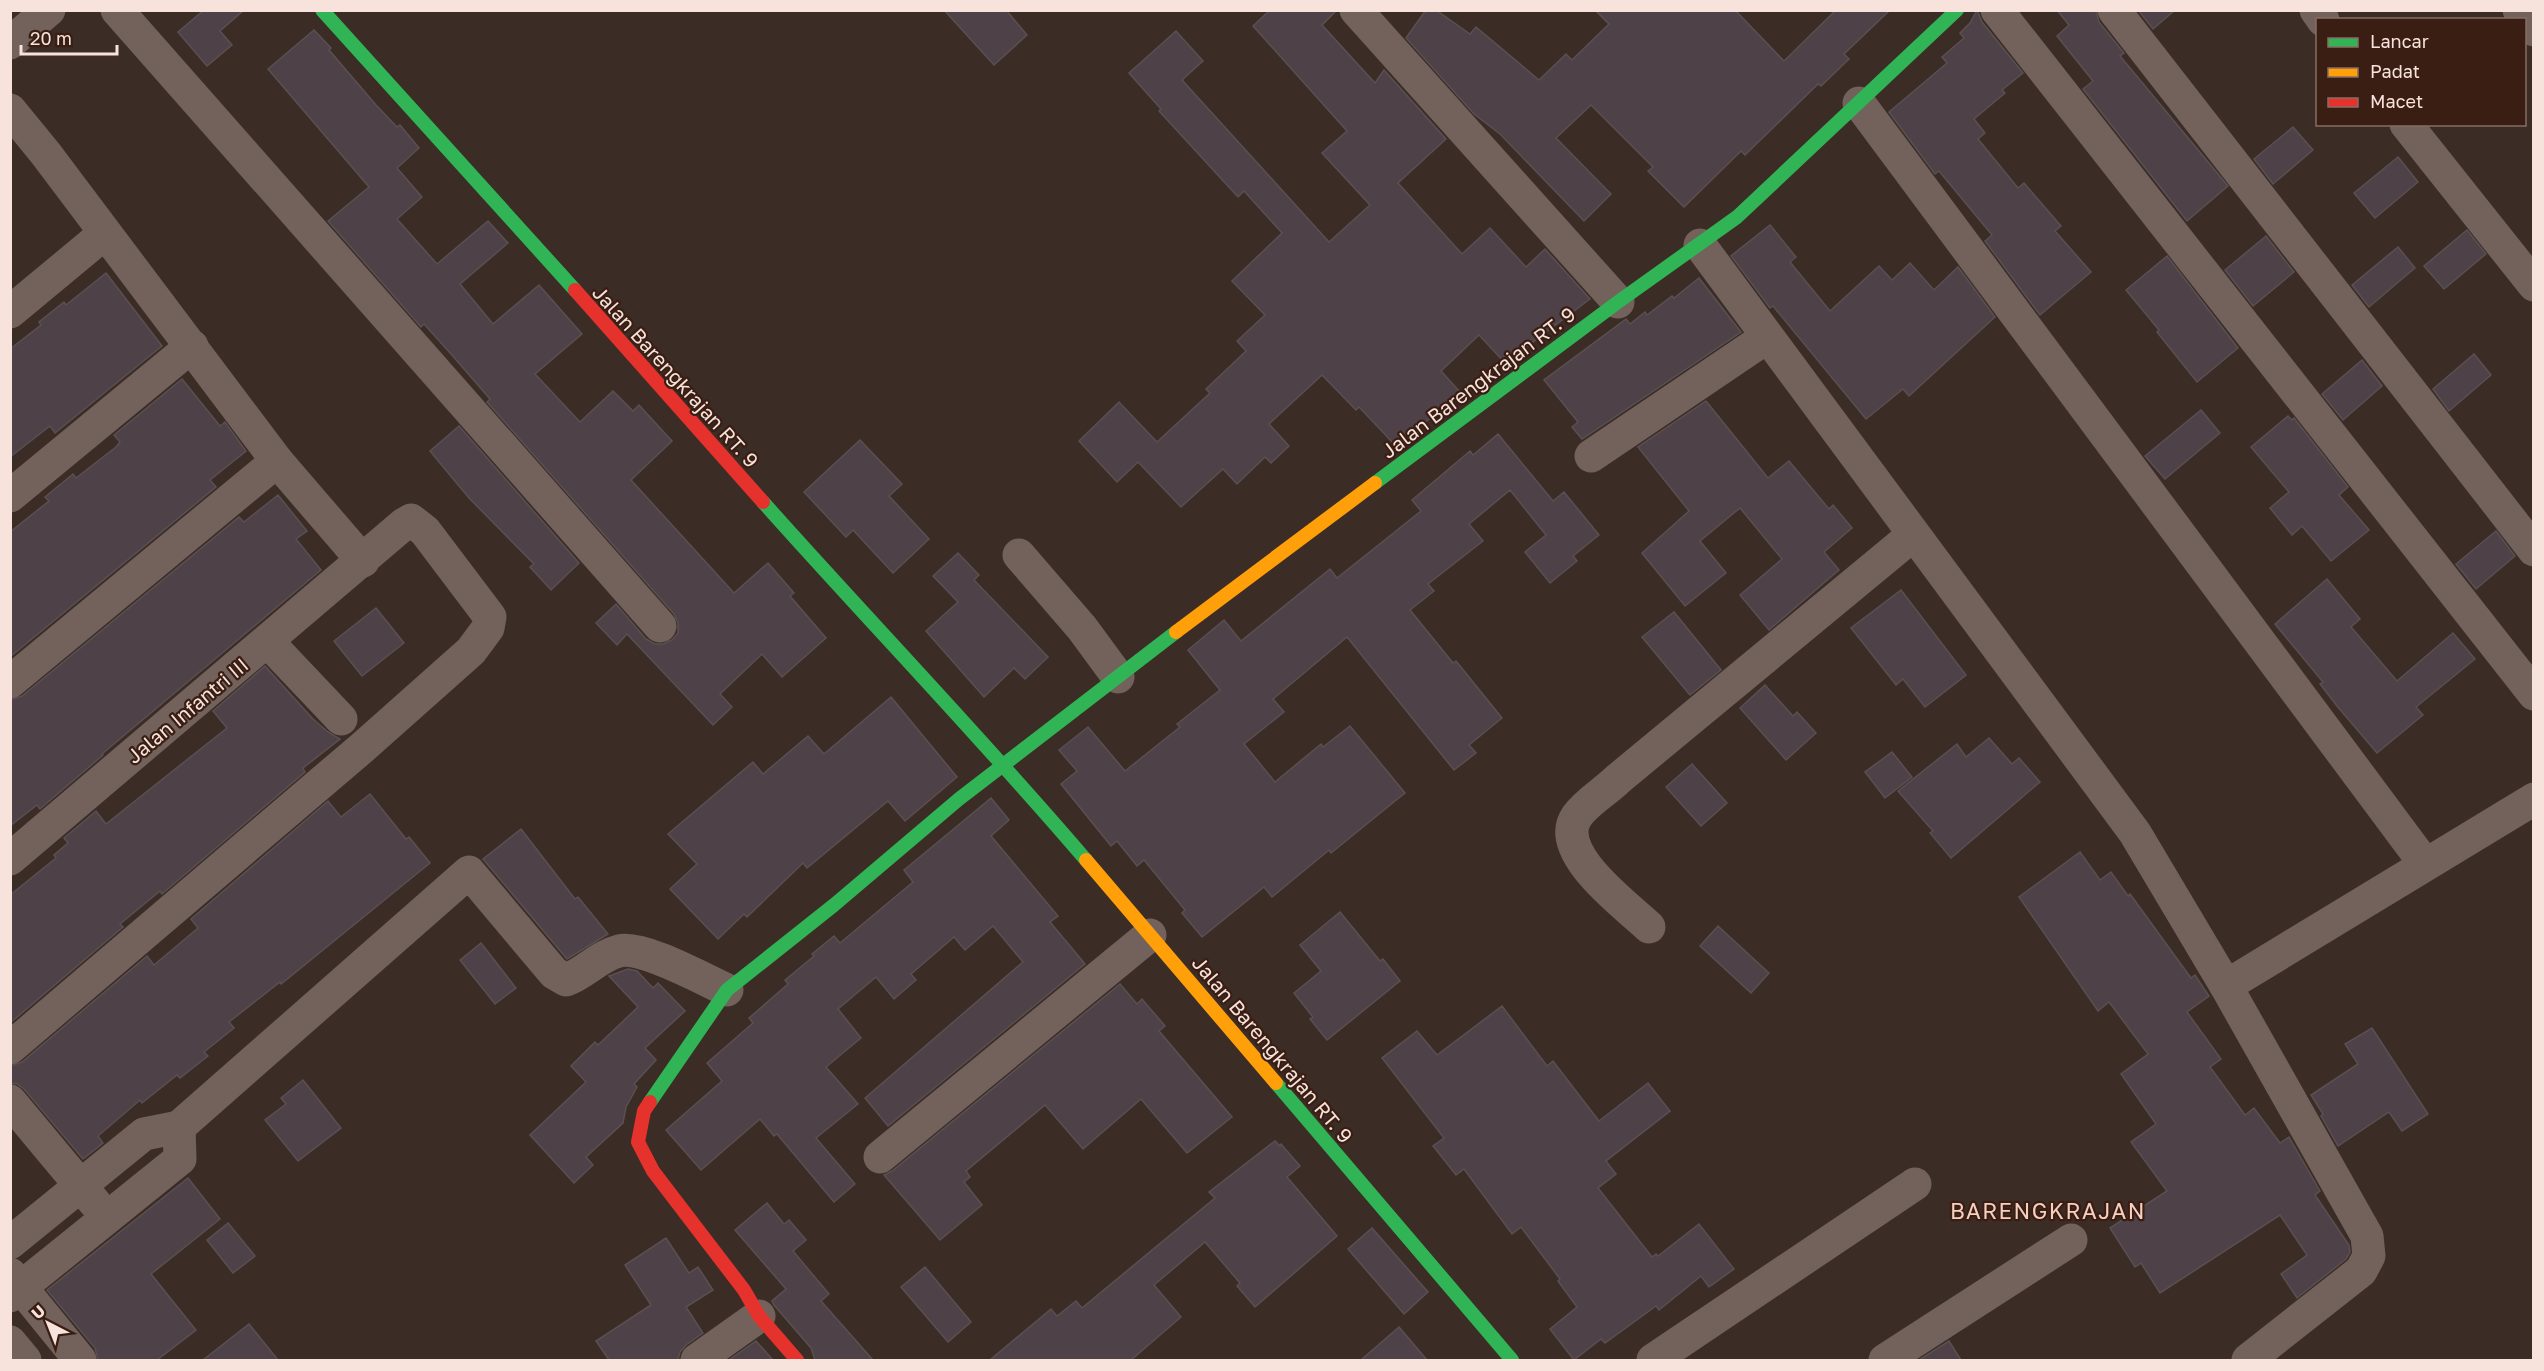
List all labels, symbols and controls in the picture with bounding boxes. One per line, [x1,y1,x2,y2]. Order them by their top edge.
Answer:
scale bar [21,18,117,56]
legend [2316,18,2526,126]
text: 20 m [30,27,72,49]
text: Lancar [2370,30,2429,52]
text: Padat [2370,60,2420,82]
text: Macet [2370,90,2423,112]
street label: Jalan Barengkrajan RT. 9 [588,280,764,472]
street label: Jalan Barengkrajan RT. 9 [1376,301,1580,463]
street label: Jalan Infantri III [121,652,253,768]
street label: Jalan Barengkrajan RT. 9 [1188,951,1358,1147]
district label: BARENGKRAJAN [1950,1197,2146,1224]
north arrow [18,1293,78,1353]
text: U [27,1301,49,1323]

